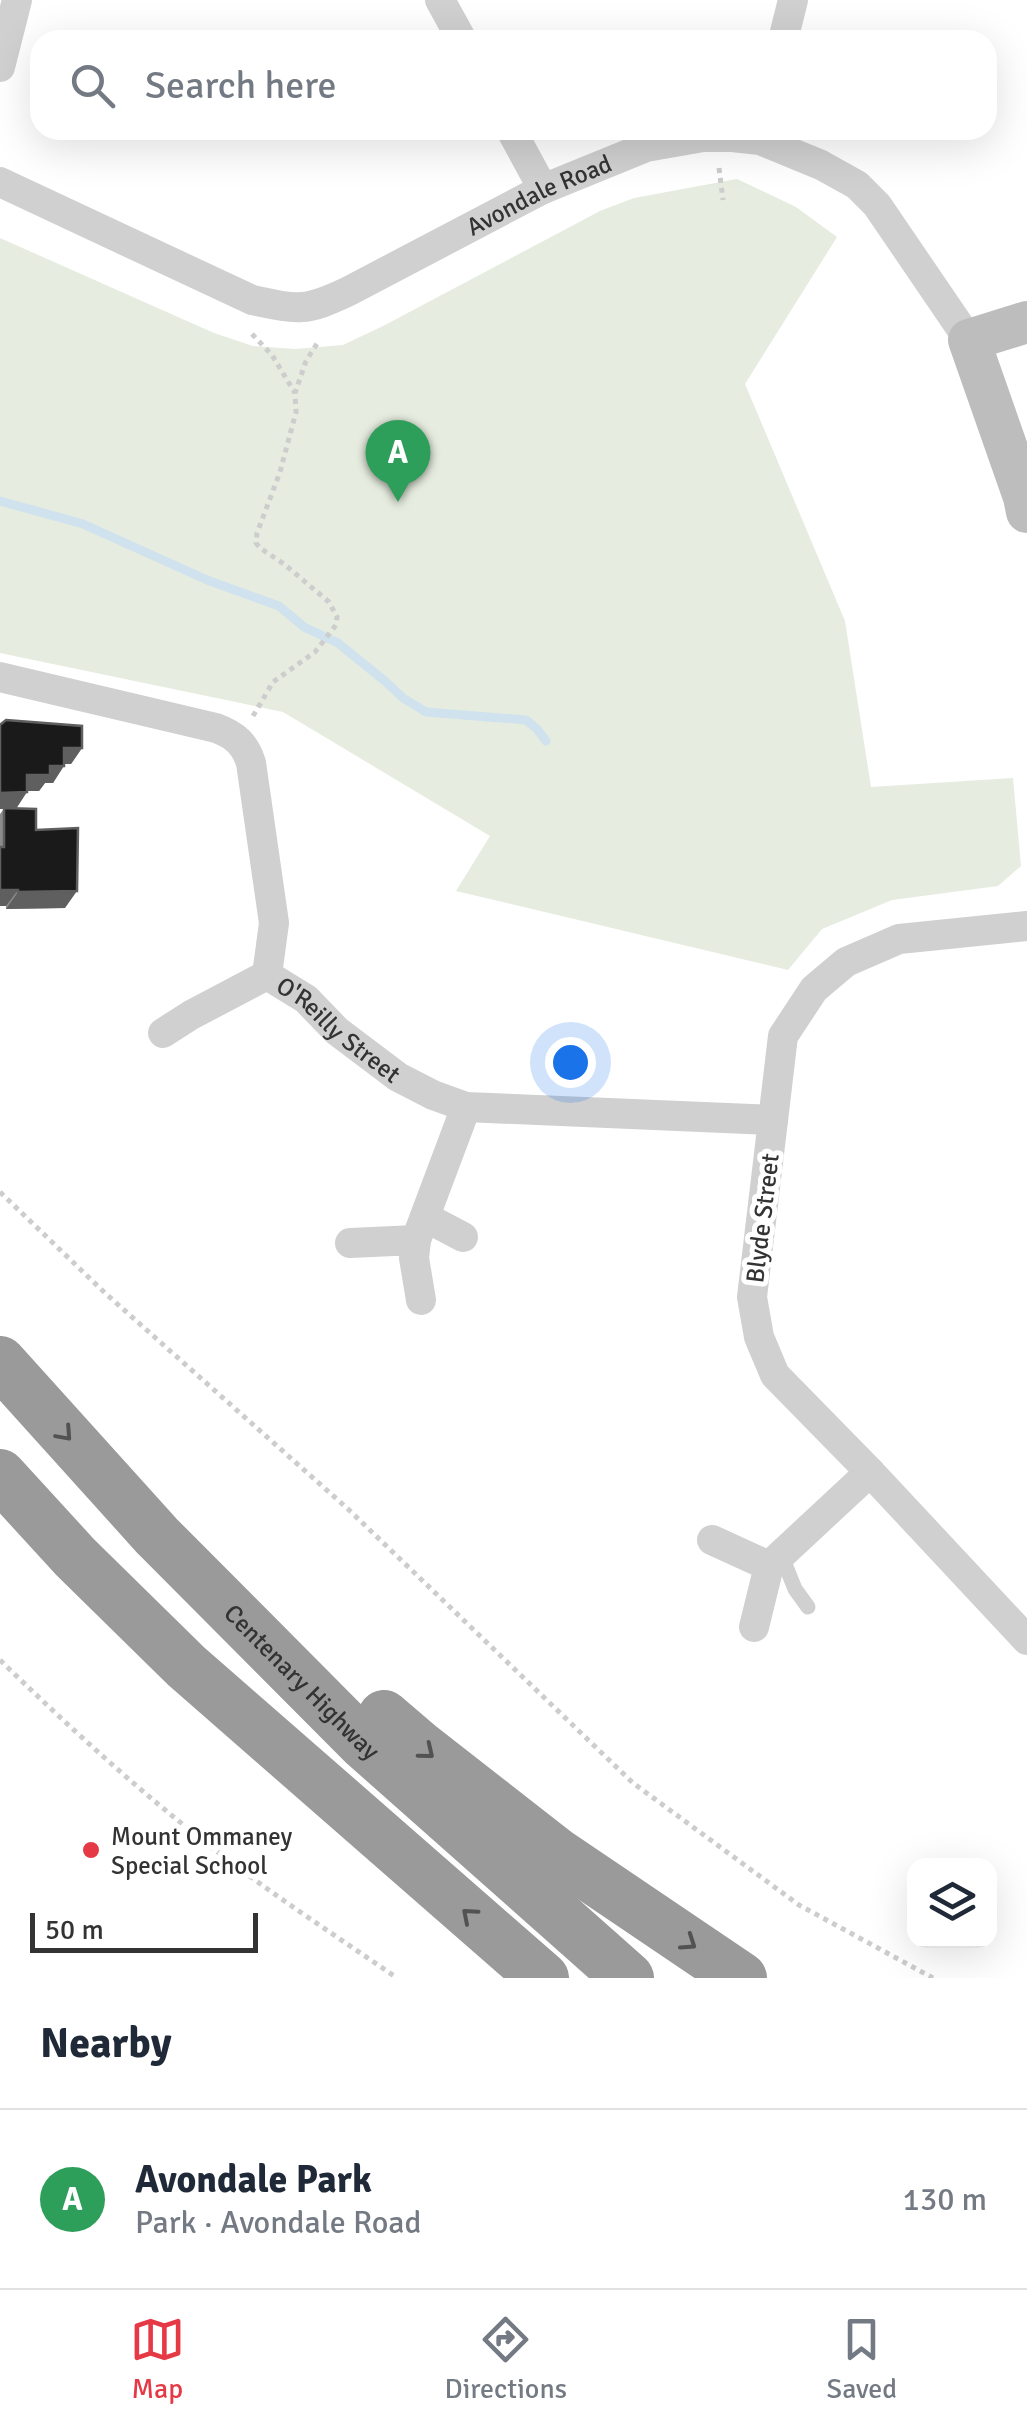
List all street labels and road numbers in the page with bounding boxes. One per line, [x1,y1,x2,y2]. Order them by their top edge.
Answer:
street label: Avondale Road [461,148,616,243]
street label: O'Reilly Street [271,970,407,1090]
street label: Blyde Street [739,1151,786,1284]
street label: Centenary Highway [218,1598,386,1767]

